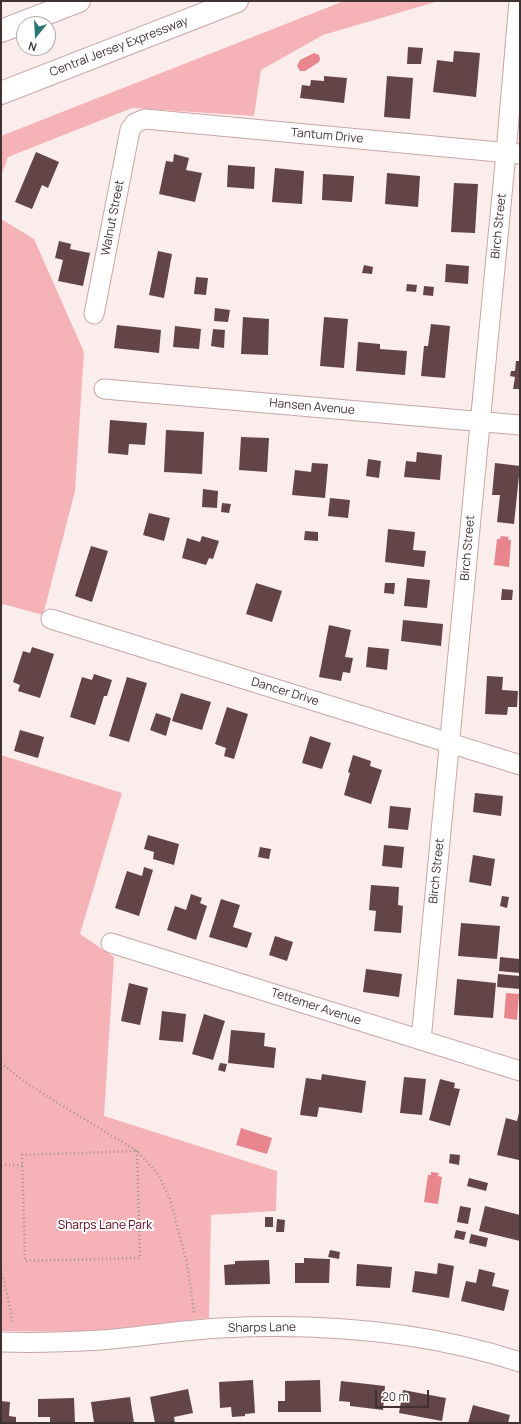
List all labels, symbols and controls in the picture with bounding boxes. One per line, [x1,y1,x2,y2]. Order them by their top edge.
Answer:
street label: Central Jersey Expressway [48,14,190,80]
north arrow [16,16,56,56]
text: N [26,39,39,55]
street label: Tantum Drive [290,126,364,146]
street label: Walnut Street [99,179,127,257]
street label: Birch Street [488,193,510,259]
street label: Hansen Avenue [269,396,355,418]
street label: Birch Street [458,515,478,581]
street label: Dancer Drive [249,675,321,709]
street label: Birch Street [426,838,448,904]
street label: Tettemer Avenue [269,986,363,1028]
park label: Sharps Lane Park [58,1219,152,1233]
street label: Sharps Lane [228,1320,296,1336]
scale bar [377,1382,431,1408]
text: 20 m [382,1388,409,1405]

